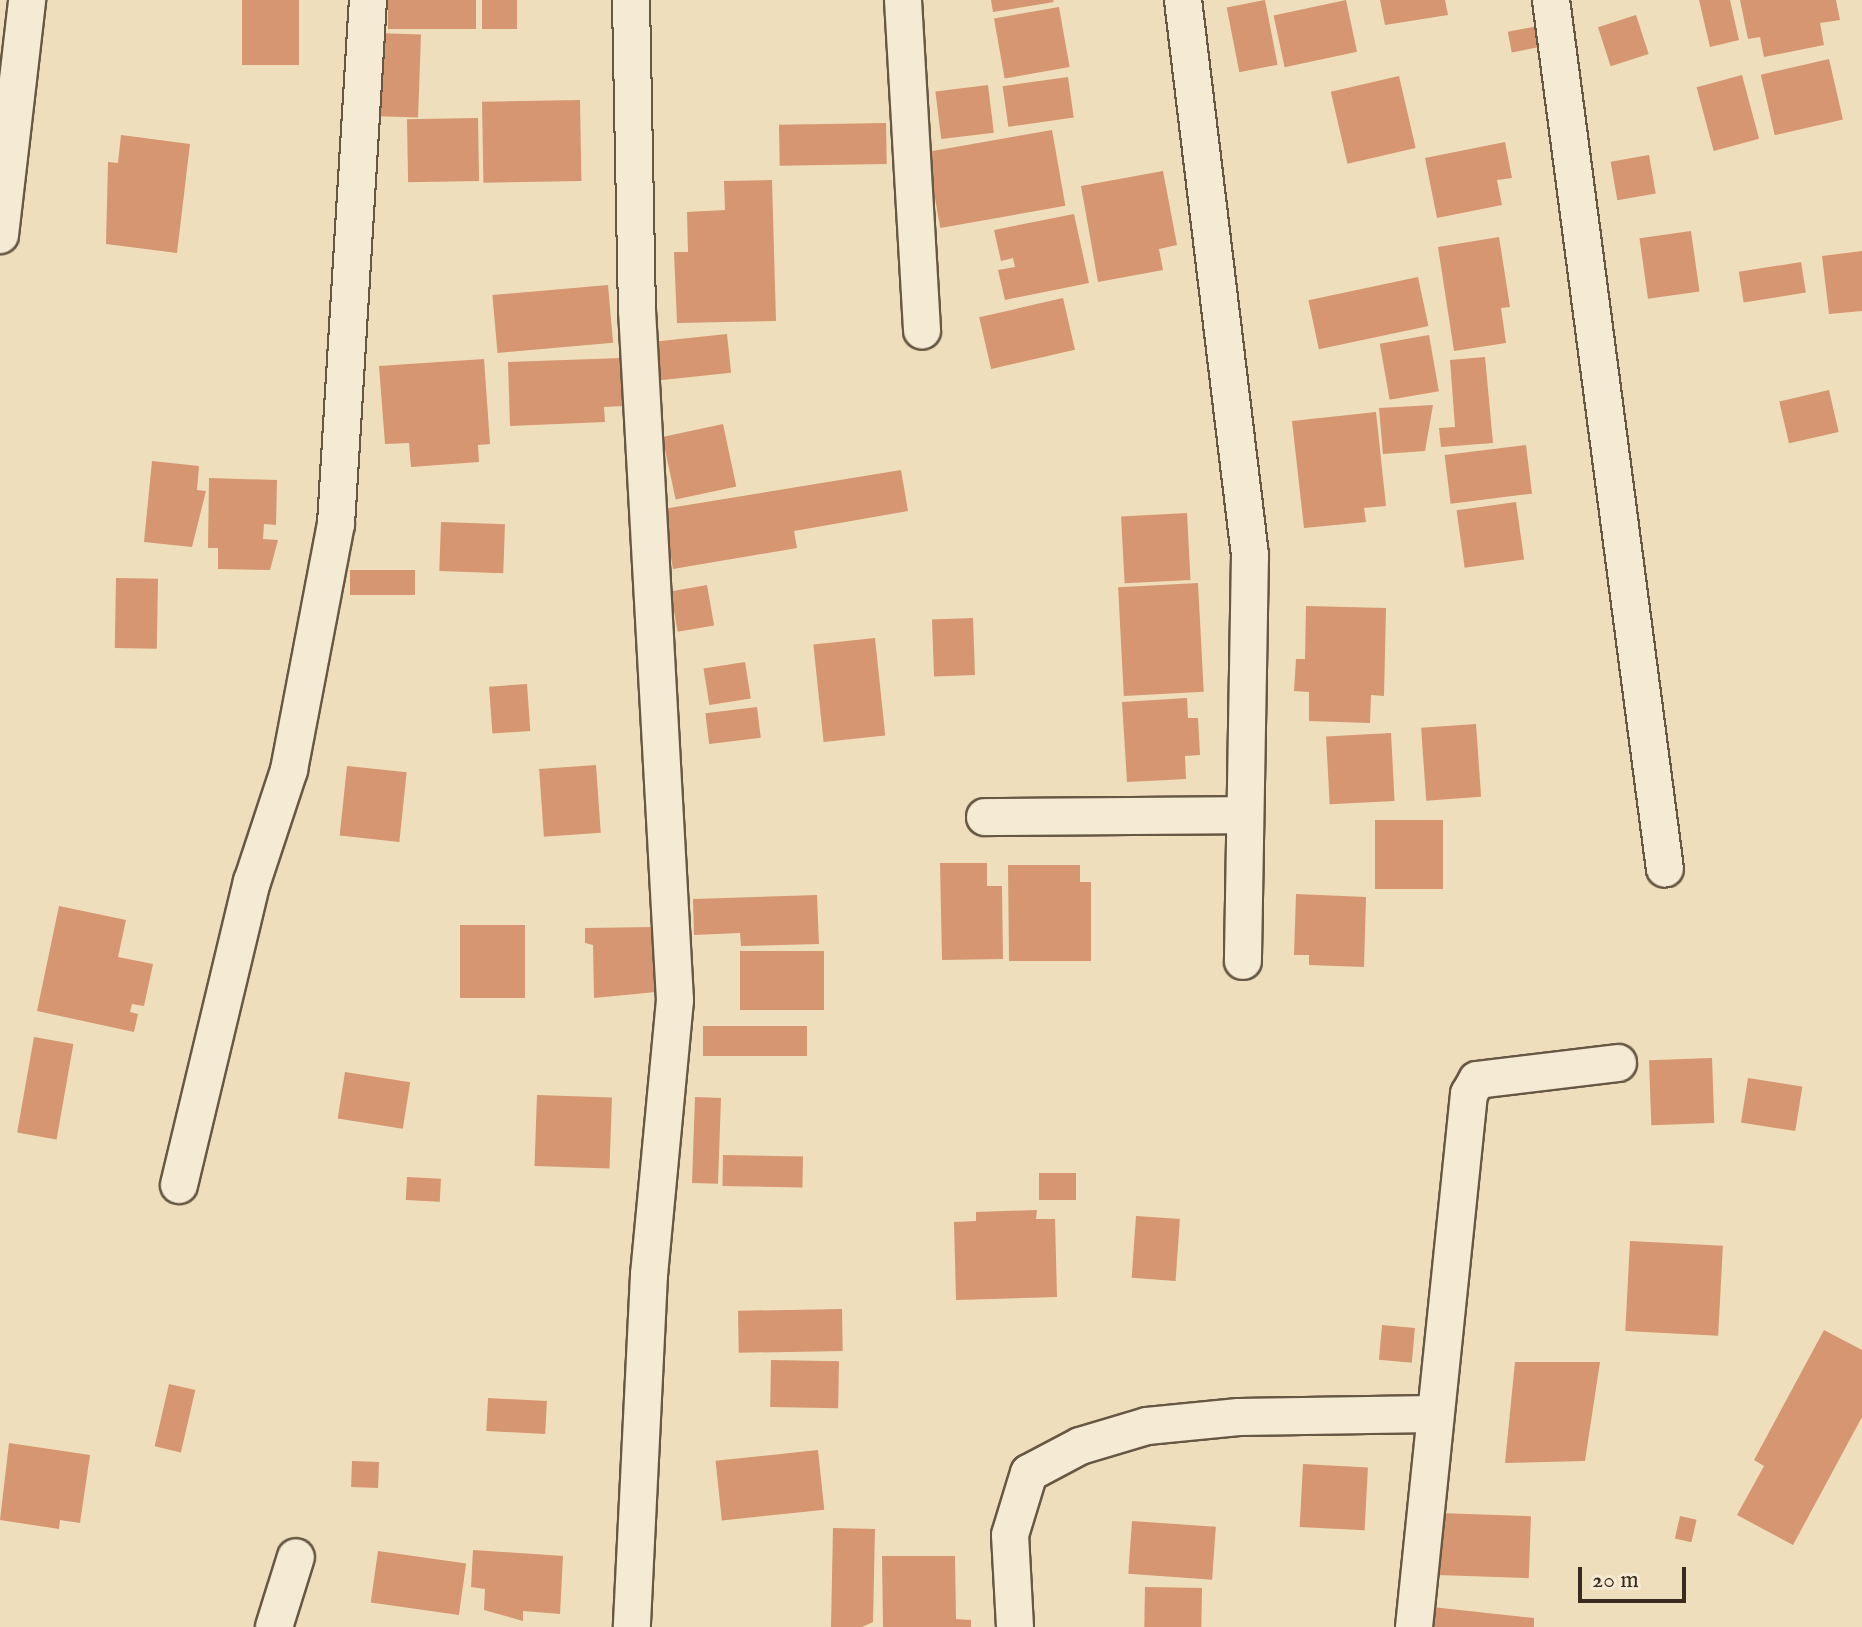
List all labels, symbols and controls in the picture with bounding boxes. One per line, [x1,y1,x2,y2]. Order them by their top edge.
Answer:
scale bar [1582,1551,1690,1601]
text: 20 m [1592,1565,1639,1596]

